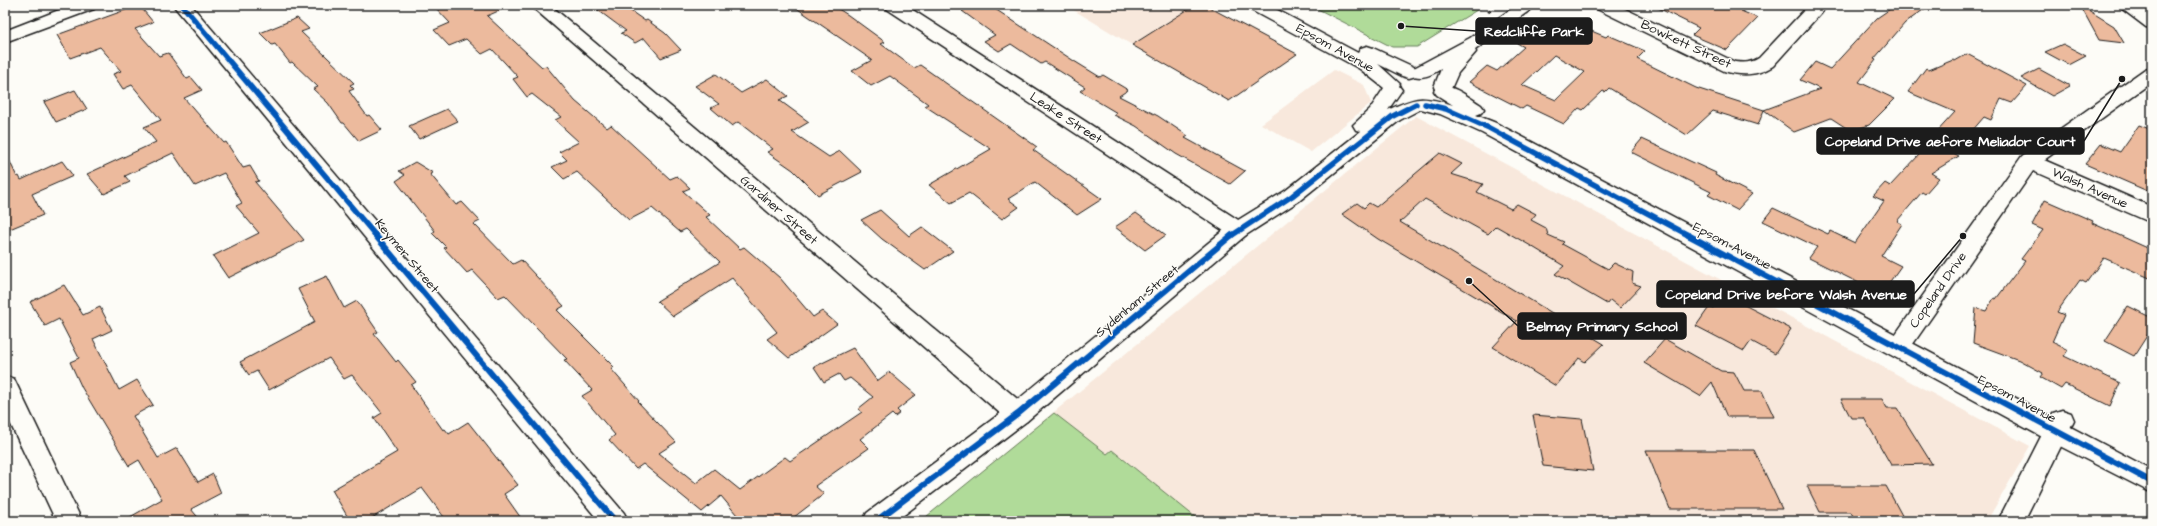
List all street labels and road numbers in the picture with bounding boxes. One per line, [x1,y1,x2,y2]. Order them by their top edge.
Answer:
street label: Bowkett Street [1638,15,1735,73]
street label: Epsom Avenue [1293,19,1377,77]
street label: Leake Street [1026,88,1106,149]
street label: Walsh Avenue [2049,163,2131,213]
street label: Gardiner Street [736,171,822,249]
street label: Keymer Street [370,215,444,298]
street label: Epsom Avenue [1690,218,1774,274]
street label: Copeland Drive [1905,248,1971,332]
street label: Sydenham Street [1091,260,1184,342]
street label: Epsom Avenue [1975,371,2059,427]

